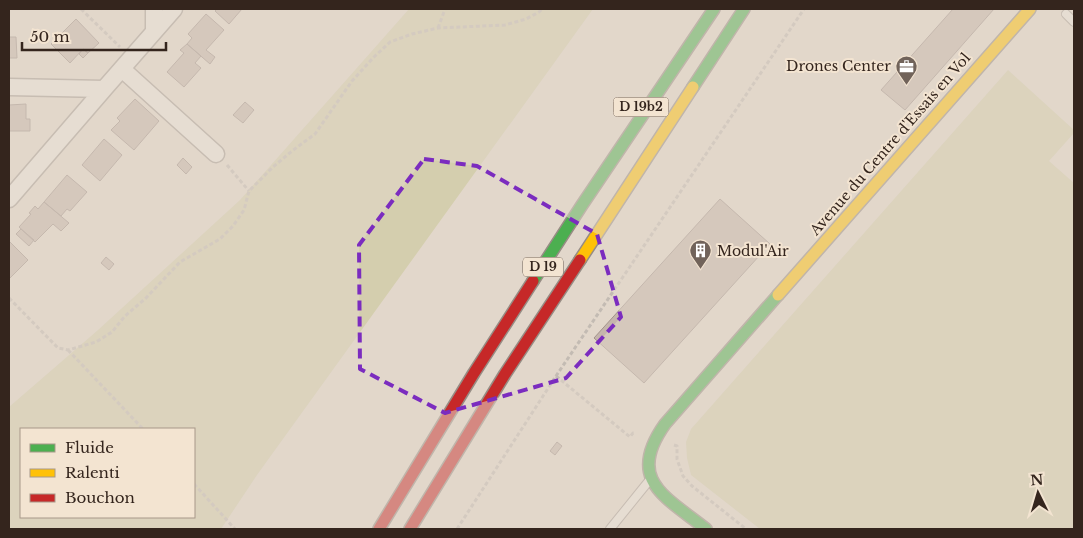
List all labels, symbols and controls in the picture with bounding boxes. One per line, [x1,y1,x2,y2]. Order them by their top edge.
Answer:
scale bar [22,20,166,52]
text: 50 m [30,27,70,46]
street label: Avenue du Centre d'Essais en Vol [805,49,974,240]
office icon: Drones Center [895,54,919,85]
place label: Drones Center [786,57,891,75]
road number: D 19b2 [614,98,668,116]
building icon: Modul'Air [689,239,713,270]
place label: Modul'Air [717,242,789,260]
road number: D 19 [523,258,563,276]
legend [20,428,195,518]
text: Fluide [65,438,114,457]
text: Ralenti [65,463,120,482]
north arrow [1013,468,1063,518]
text: N [1030,471,1044,490]
text: Bouchon [65,488,135,507]

